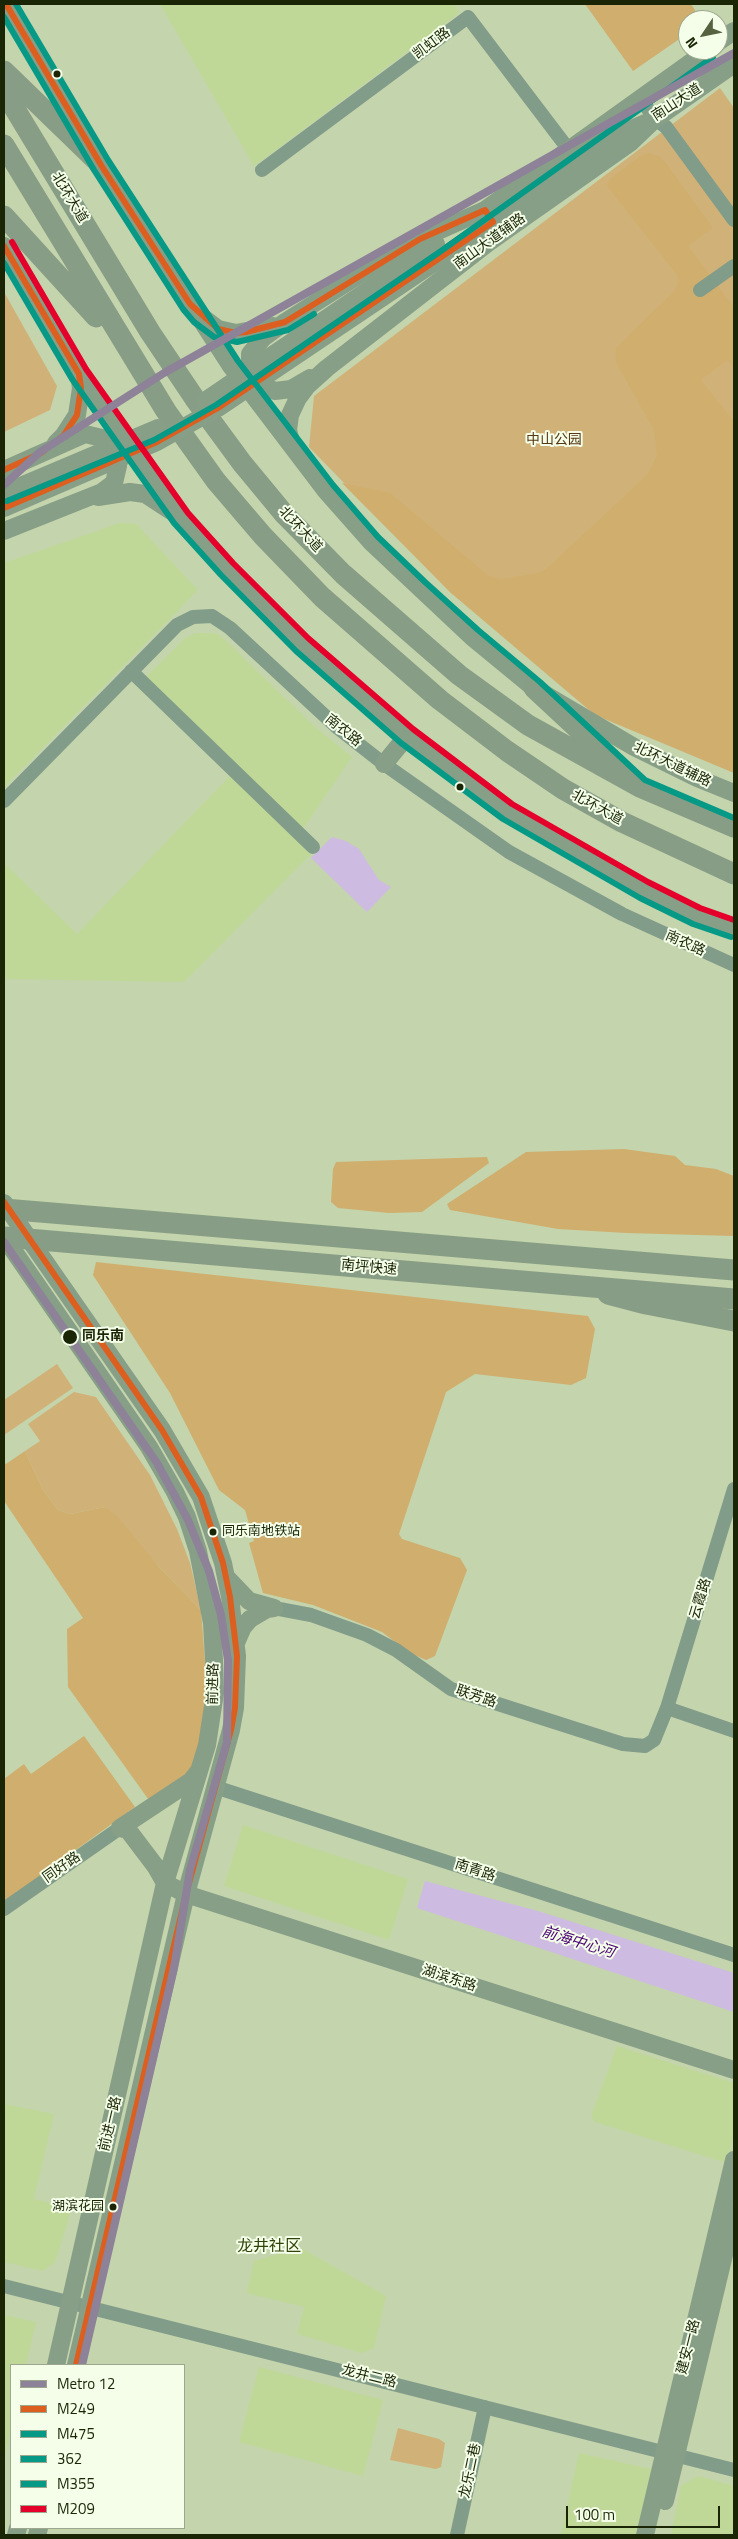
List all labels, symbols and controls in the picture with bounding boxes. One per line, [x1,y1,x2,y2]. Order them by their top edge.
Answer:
north arrow [678,10,728,60]
street label: 凯虹路 [410,25,454,63]
text: N [680,33,702,53]
unlabelled marker [52,69,62,79]
street label: 南山大道 [649,81,705,125]
street label: 北环大道 [47,170,91,226]
street label: 南山大道辅路 [451,211,529,273]
park label: 中山公园 [526,433,582,449]
street label: 北环大道 [275,504,325,556]
street label: 南农路 [321,711,365,751]
street label: 北环大道辅路 [631,739,713,791]
unlabelled marker [455,782,465,792]
street label: 北环大道 [568,787,626,829]
street label: 南农路 [662,928,708,960]
street label: 南坪快速 [340,1257,398,1279]
marker: 同乐南 [61,1328,79,1346]
place label: 同乐南 [82,1329,124,1345]
place label: 同乐南地铁站 [222,1524,300,1540]
marker: 同乐南地铁站 [208,1527,218,1537]
street label: 云霞路 [687,1576,715,1622]
street label: 前进路 [205,1663,223,1705]
street label: 联芳路 [453,1682,499,1712]
street label: 同好路 [40,1849,84,1887]
street label: 南青路 [452,1857,498,1885]
water label: 前海中心河 [540,1923,616,1963]
street label: 湖滨东路 [420,1962,478,1996]
street label: 前进一路 [97,2095,125,2153]
place label: 湖滨花园 [52,2199,104,2215]
marker: 湖滨花园 [108,2202,118,2212]
district label: 龙井社区 [237,2237,301,2257]
street label: 建安一路 [674,2318,704,2376]
street label: 龙井二路 [340,2362,398,2392]
legend [10,2364,185,2529]
text: Metro 12 [57,2372,115,2395]
text: M249 [57,2397,95,2420]
text: M475 [57,2422,95,2445]
street label: 龙乐二巷 [457,2442,485,2500]
text: 362 [57,2447,82,2470]
text: M355 [57,2472,95,2495]
scale bar [568,2496,722,2528]
text: M209 [57,2497,95,2520]
text: 100 m [574,2503,615,2526]

